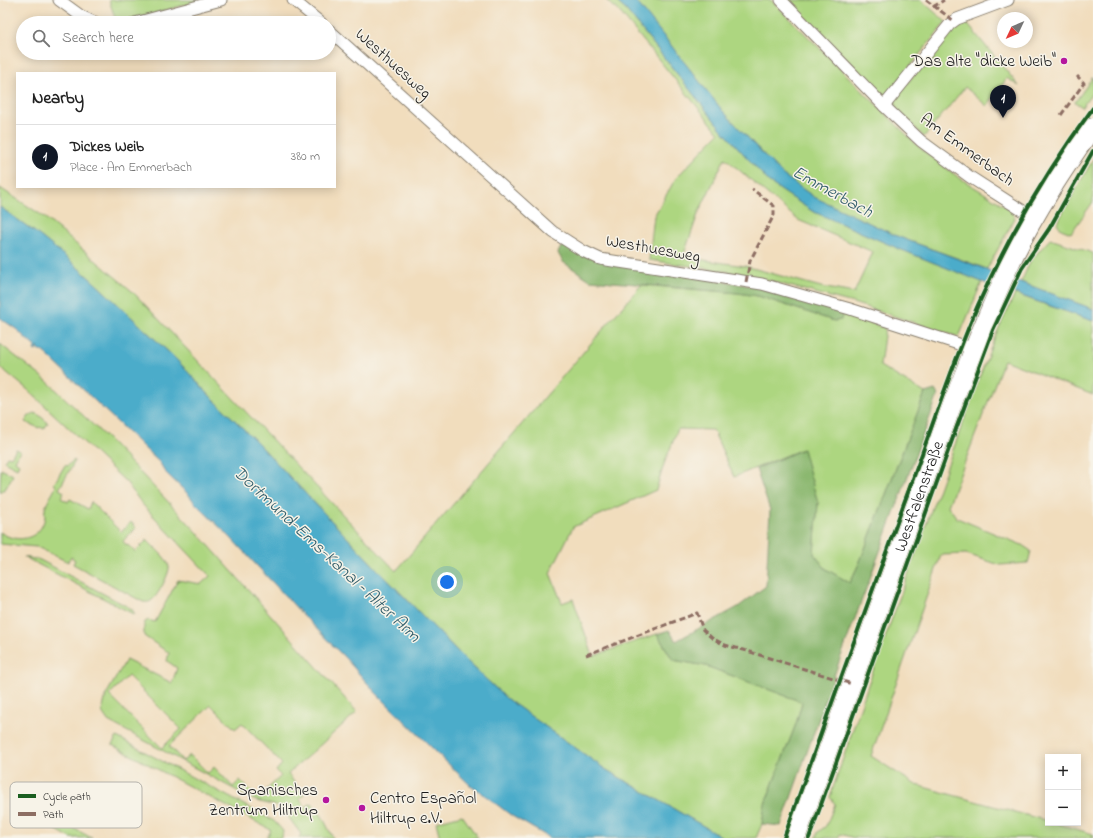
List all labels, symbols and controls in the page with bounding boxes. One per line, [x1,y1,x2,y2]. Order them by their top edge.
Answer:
north arrow [997,12,1033,48]
search box [16,16,336,60]
street label: Westhuesweg [348,23,437,107]
icon: search [30,27,52,49]
text: Search here [62,27,134,49]
place label: Das alte "dicke Weib" [911,49,1056,74]
marker: Das alte "dicke Weib" [1059,56,1069,66]
pin: 1 [990,85,1016,118]
text: Nearby [32,86,84,111]
street label: Am Emmerbach [915,107,1019,193]
text: Dickes Weib [70,136,144,158]
text: 1 [43,147,47,166]
text: 380 m [291,147,320,166]
text: Place · Am Emmerbach [70,158,192,177]
water label: Emmerbach [787,160,877,226]
street label: Westhuesweg [603,228,702,272]
street label: Westfalenstraße [887,437,950,556]
water label: Dortmund-Ems-Kanal – Alter Arm [226,461,426,650]
your location [437,572,457,592]
map controls [1045,754,1081,826]
button: + [1045,754,1081,790]
place label: Spanisches Zentrum Hiltrup [209,778,318,823]
legend [10,782,142,828]
place label: Centro Español Hiltrup e.V. [370,786,476,831]
text: Cycle path [43,789,91,806]
button: − [1045,790,1081,826]
marker: Spanisches Zentrum Hiltrup [321,795,331,805]
marker: Centro Español Hiltrup e.V. [357,803,367,813]
text: Path [43,807,64,823]

